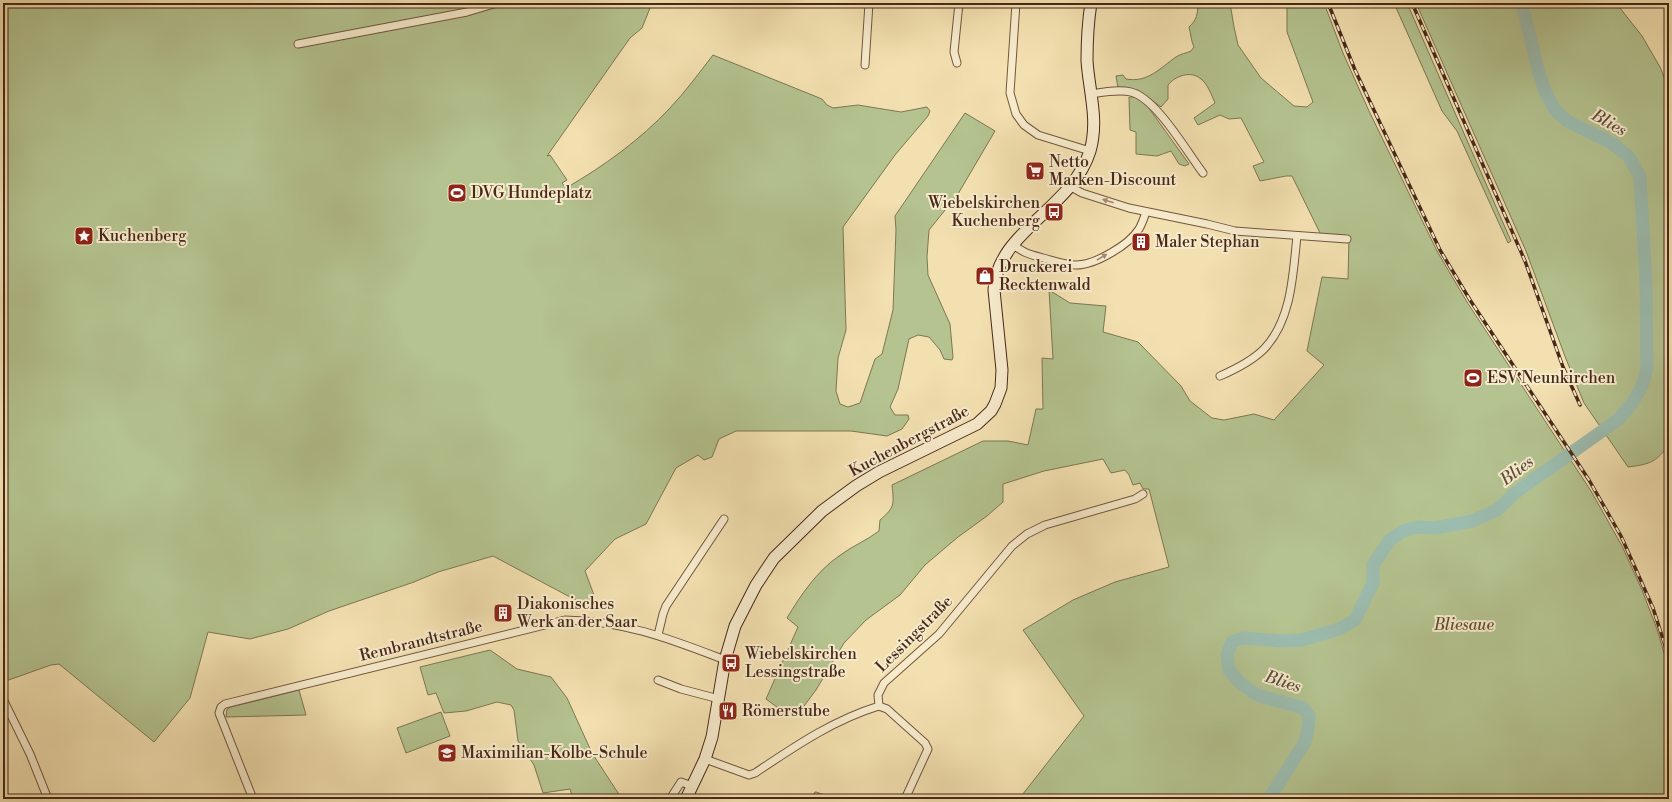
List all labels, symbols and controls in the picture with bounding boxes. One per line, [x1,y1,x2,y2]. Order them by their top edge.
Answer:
water label: Blies [1587,104,1630,141]
place label: Netto Marken-Discount [1049,152,1177,190]
supermarket icon: Netto Marken-Discount [1024,160,1046,182]
sports icon: DVG Hundeplatz [446,182,468,204]
place label: DVG Hundeplatz [471,183,592,203]
place label: Wiebelskirchen Kuchenberg [927,193,1041,231]
one-way arrow [1102,198,1114,204]
bus stop icon: Wiebelskirchen Kuchenberg [1043,201,1065,223]
place icon: Kuchenberg [73,225,95,247]
place label: Kuchenberg [98,226,187,246]
building icon: Maler Stephan [1130,231,1152,253]
place label: Maler Stephan [1155,232,1260,252]
one-way arrow [1097,253,1107,261]
place label: Druckerei Recktenwald [999,257,1091,295]
shop icon: Druckerei Recktenwald [974,265,996,287]
sports icon: ESV Neunkirchen [1462,367,1484,389]
place label: ESV Neunkirchen [1487,368,1616,388]
street label: Kuchenbergstraße [845,401,973,481]
water label: Blies [1495,451,1538,491]
street label: Lessingstraße [871,591,957,677]
place label: Diakonisches Werk an der Saar [516,594,638,632]
building icon: Diakonisches Werk an der Saar [492,602,514,624]
park label: Bliesaue [1433,615,1494,635]
street label: Rembrandtstraße [357,616,485,666]
place label: Wiebelskirchen Lessingstraße [744,644,857,682]
bus stop icon: Wiebelskirchen Lessingstraße [720,652,742,674]
water label: Blies [1261,666,1304,698]
restaurant icon: Römerstube [717,700,739,722]
place label: Römerstube [742,701,830,721]
school or university icon: Maximilian-Kolbe-Schule [436,742,458,764]
place label: Maximilian-Kolbe-Schule [461,743,648,763]

